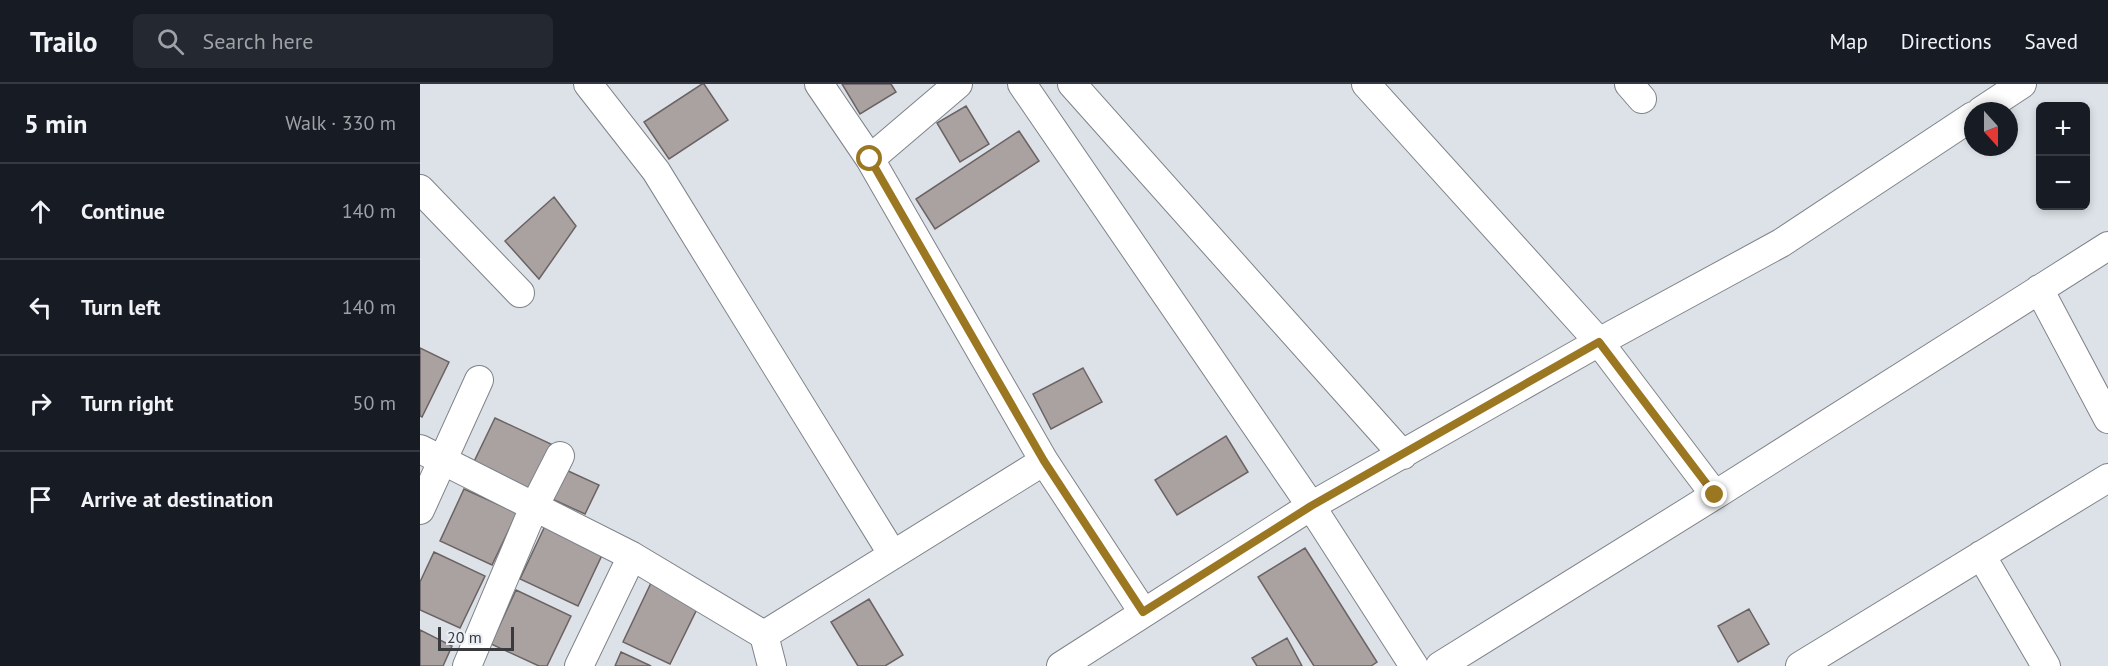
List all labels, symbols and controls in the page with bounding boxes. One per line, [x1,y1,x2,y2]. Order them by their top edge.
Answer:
search box [133,14,553,68]
text: Trailo [30,23,97,60]
icon: search [154,25,187,58]
text: Search here [202,27,313,55]
text: Map [1829,28,1868,55]
text: Directions [1901,28,1992,55]
text: Saved [2025,28,2078,55]
north arrow [1964,102,2018,156]
map controls [2036,102,2090,210]
button: + [2036,102,2090,156]
text: 5 min [24,107,87,140]
text: Walk · 330 m [285,110,396,136]
route start [856,145,882,171]
button: − [2036,156,2090,210]
icon: ahead [24,195,57,228]
text: Continue [81,197,165,225]
text: 140 m [342,198,396,224]
icon: left [24,291,57,324]
text: Turn left [81,293,161,321]
text: 140 m [342,294,396,320]
icon: right [24,387,57,420]
text: Turn right [81,389,173,417]
text: 50 m [353,390,396,416]
route end [1701,481,1727,507]
icon: arrive [24,483,57,516]
text: Arrive at destination [81,485,273,513]
scale bar [438,624,514,652]
text: 20 m [447,627,482,647]

